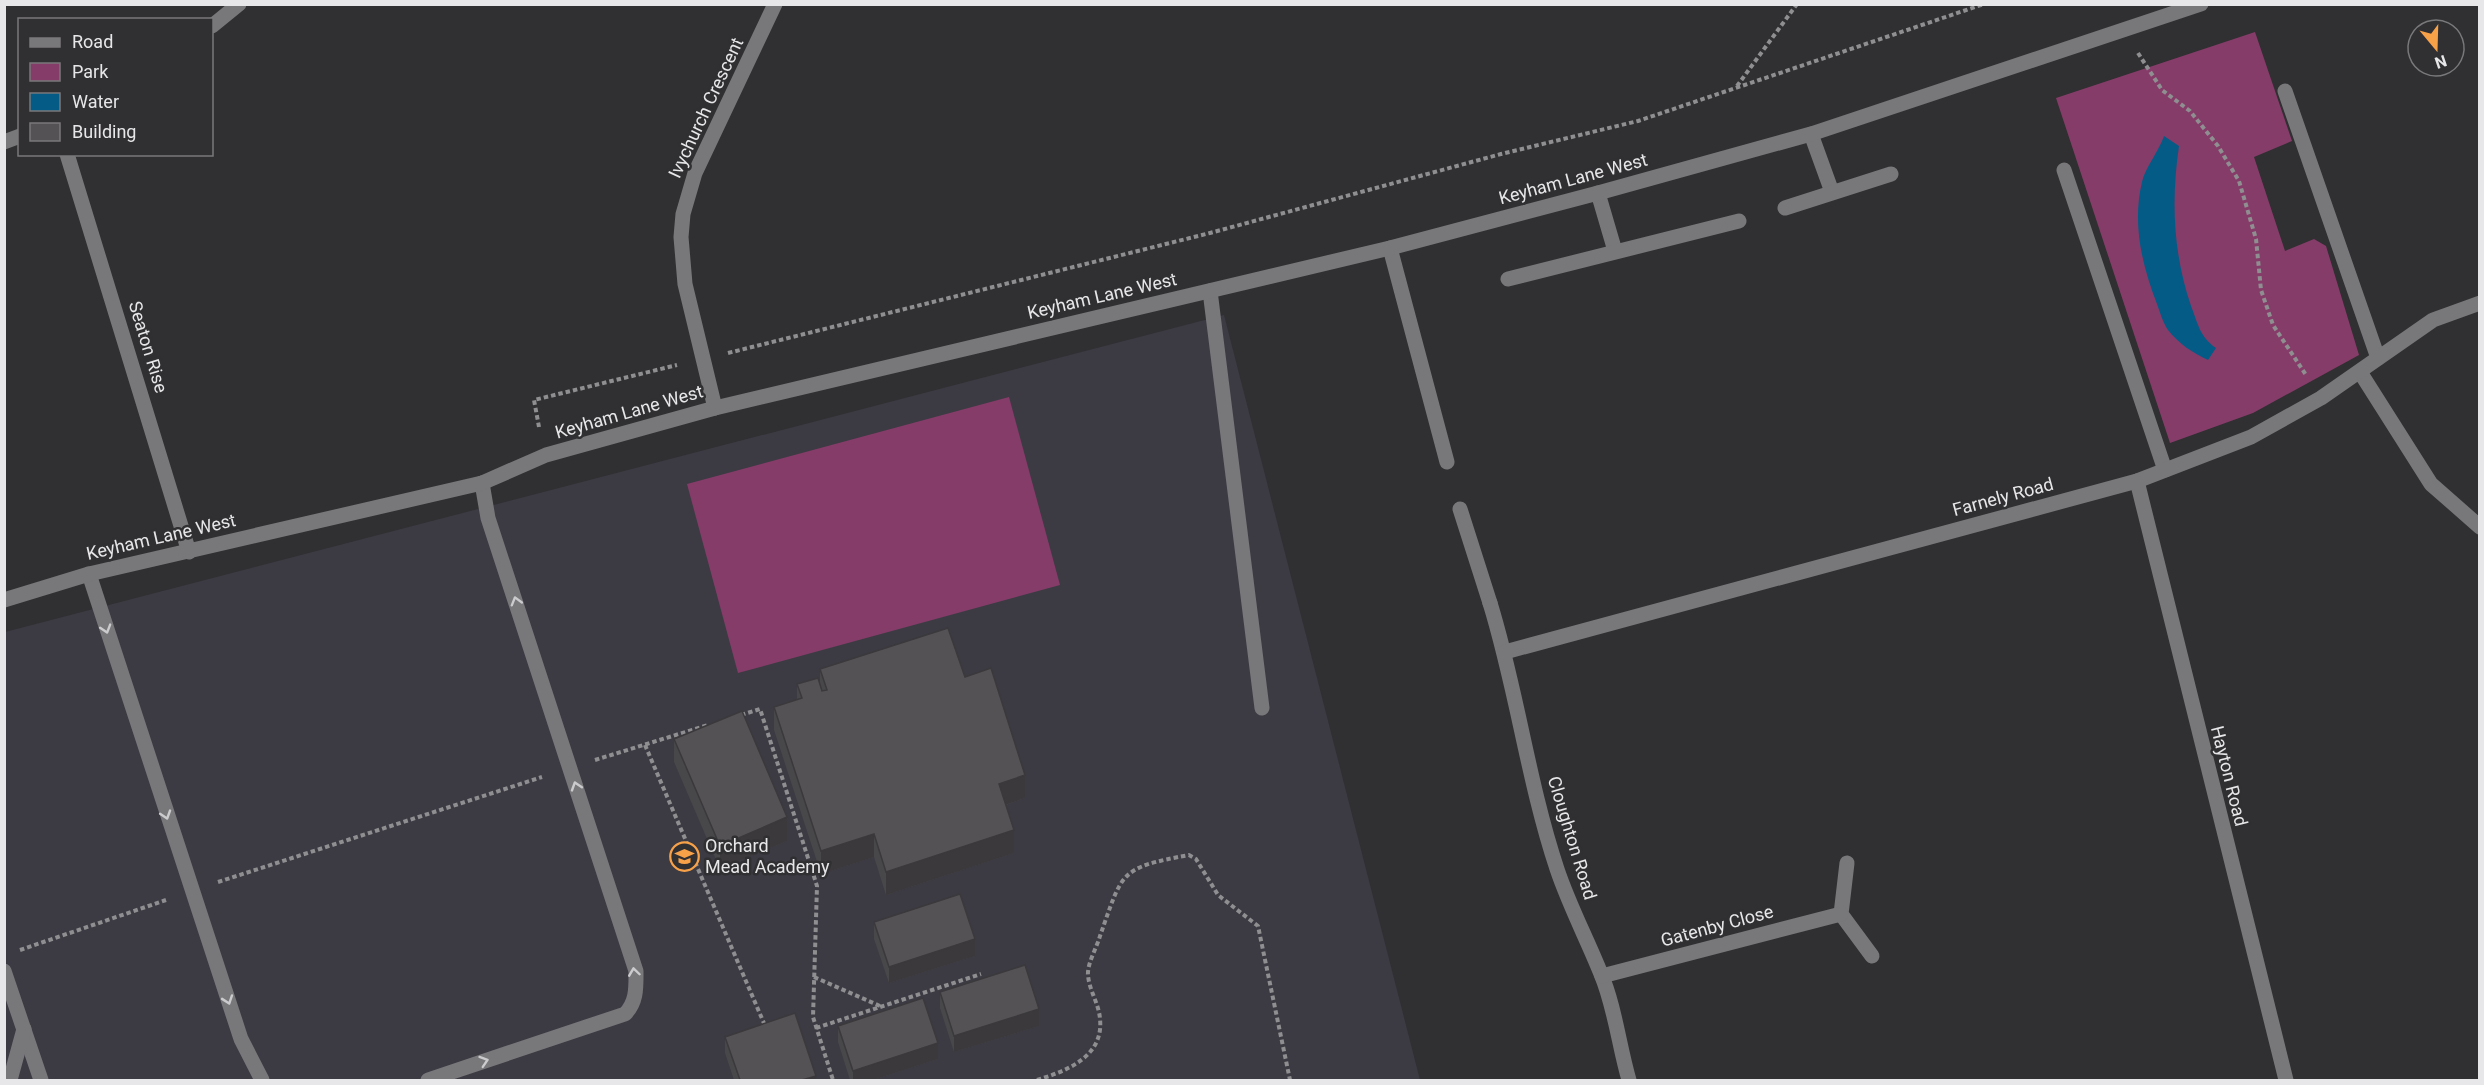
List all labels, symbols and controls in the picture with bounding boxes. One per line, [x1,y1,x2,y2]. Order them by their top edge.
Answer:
legend [18,18,213,156]
north arrow [2406,18,2466,78]
text: Road [72,31,113,52]
street label: Ivychurch Crescent [664,34,747,181]
text: N [2432,51,2449,73]
text: Park [72,61,109,82]
text: Water [72,91,119,112]
text: Building [72,121,136,142]
street label: Keyham Lane West [1496,149,1650,208]
street label: Keyham Lane West [1025,268,1179,323]
street label: Seaton Rise [125,298,172,395]
street label: Keyham Lane West [553,380,705,443]
street label: Farnely Road [1950,473,2056,520]
street label: Keyham Lane West [84,509,238,564]
one-way arrow [510,596,523,606]
one-way arrow [99,623,111,634]
street label: Hayton Road [2207,724,2252,828]
street label: Cloughton Road [1544,774,1601,902]
one-way arrow [571,781,583,792]
one-way arrow [159,809,171,820]
place label: Orchard Mead Academy [705,835,830,877]
school or university icon: Orchard Mead Academy [668,840,700,872]
street label: Gatenby Close [1658,900,1775,951]
one-way arrow [629,967,641,976]
one-way arrow [220,994,233,1005]
one-way arrow [478,1056,489,1069]

